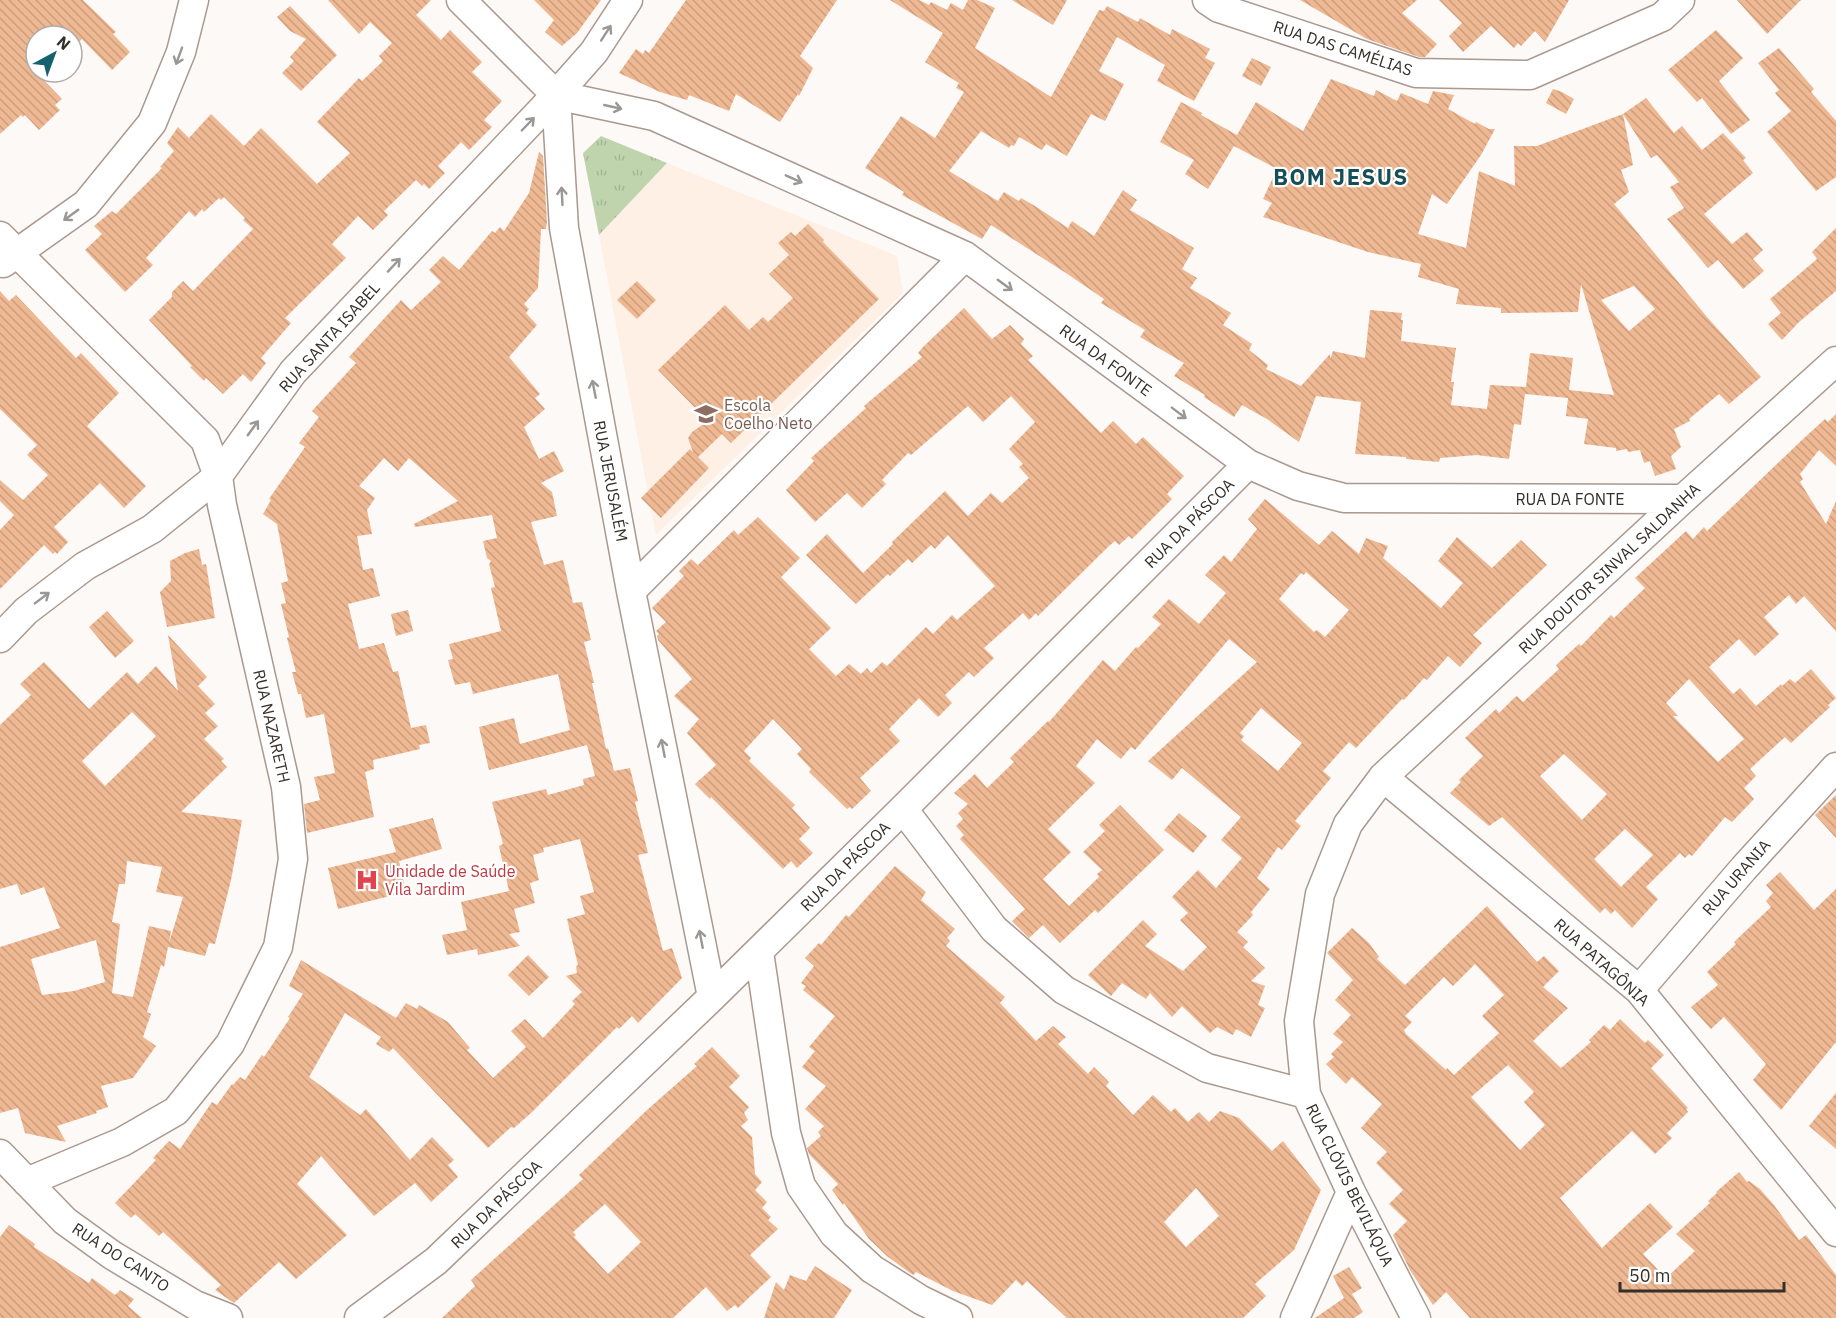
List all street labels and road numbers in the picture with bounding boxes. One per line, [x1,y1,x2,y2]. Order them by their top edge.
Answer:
street label: RUA DAS CAMÉLIAS [1271,15,1415,80]
street label: RUA SANTA ISABEL [274,278,384,396]
street label: RUA DA FONTE [1056,320,1156,400]
street label: RUA JERUSALÉM [589,419,634,543]
street label: RUA DA PÁSCOA [1139,473,1238,572]
street label: RUA DOUTOR SINVAL SALDANHA [1514,478,1704,658]
street label: RUA DA FONTE [1515,489,1625,509]
street label: RUA NAZARETH [249,667,295,785]
street label: RUA DA PÁSCOA [795,816,894,915]
street label: RUA URANIA [1698,835,1774,919]
street label: RUA PATAGÔNIA [1550,914,1654,1010]
street label: RUA CLÓVIS BEVILÁQUA [1302,1100,1399,1270]
street label: RUA DA PÁSCOA [446,1155,546,1252]
street label: RUA DO CANTO [68,1218,174,1296]

